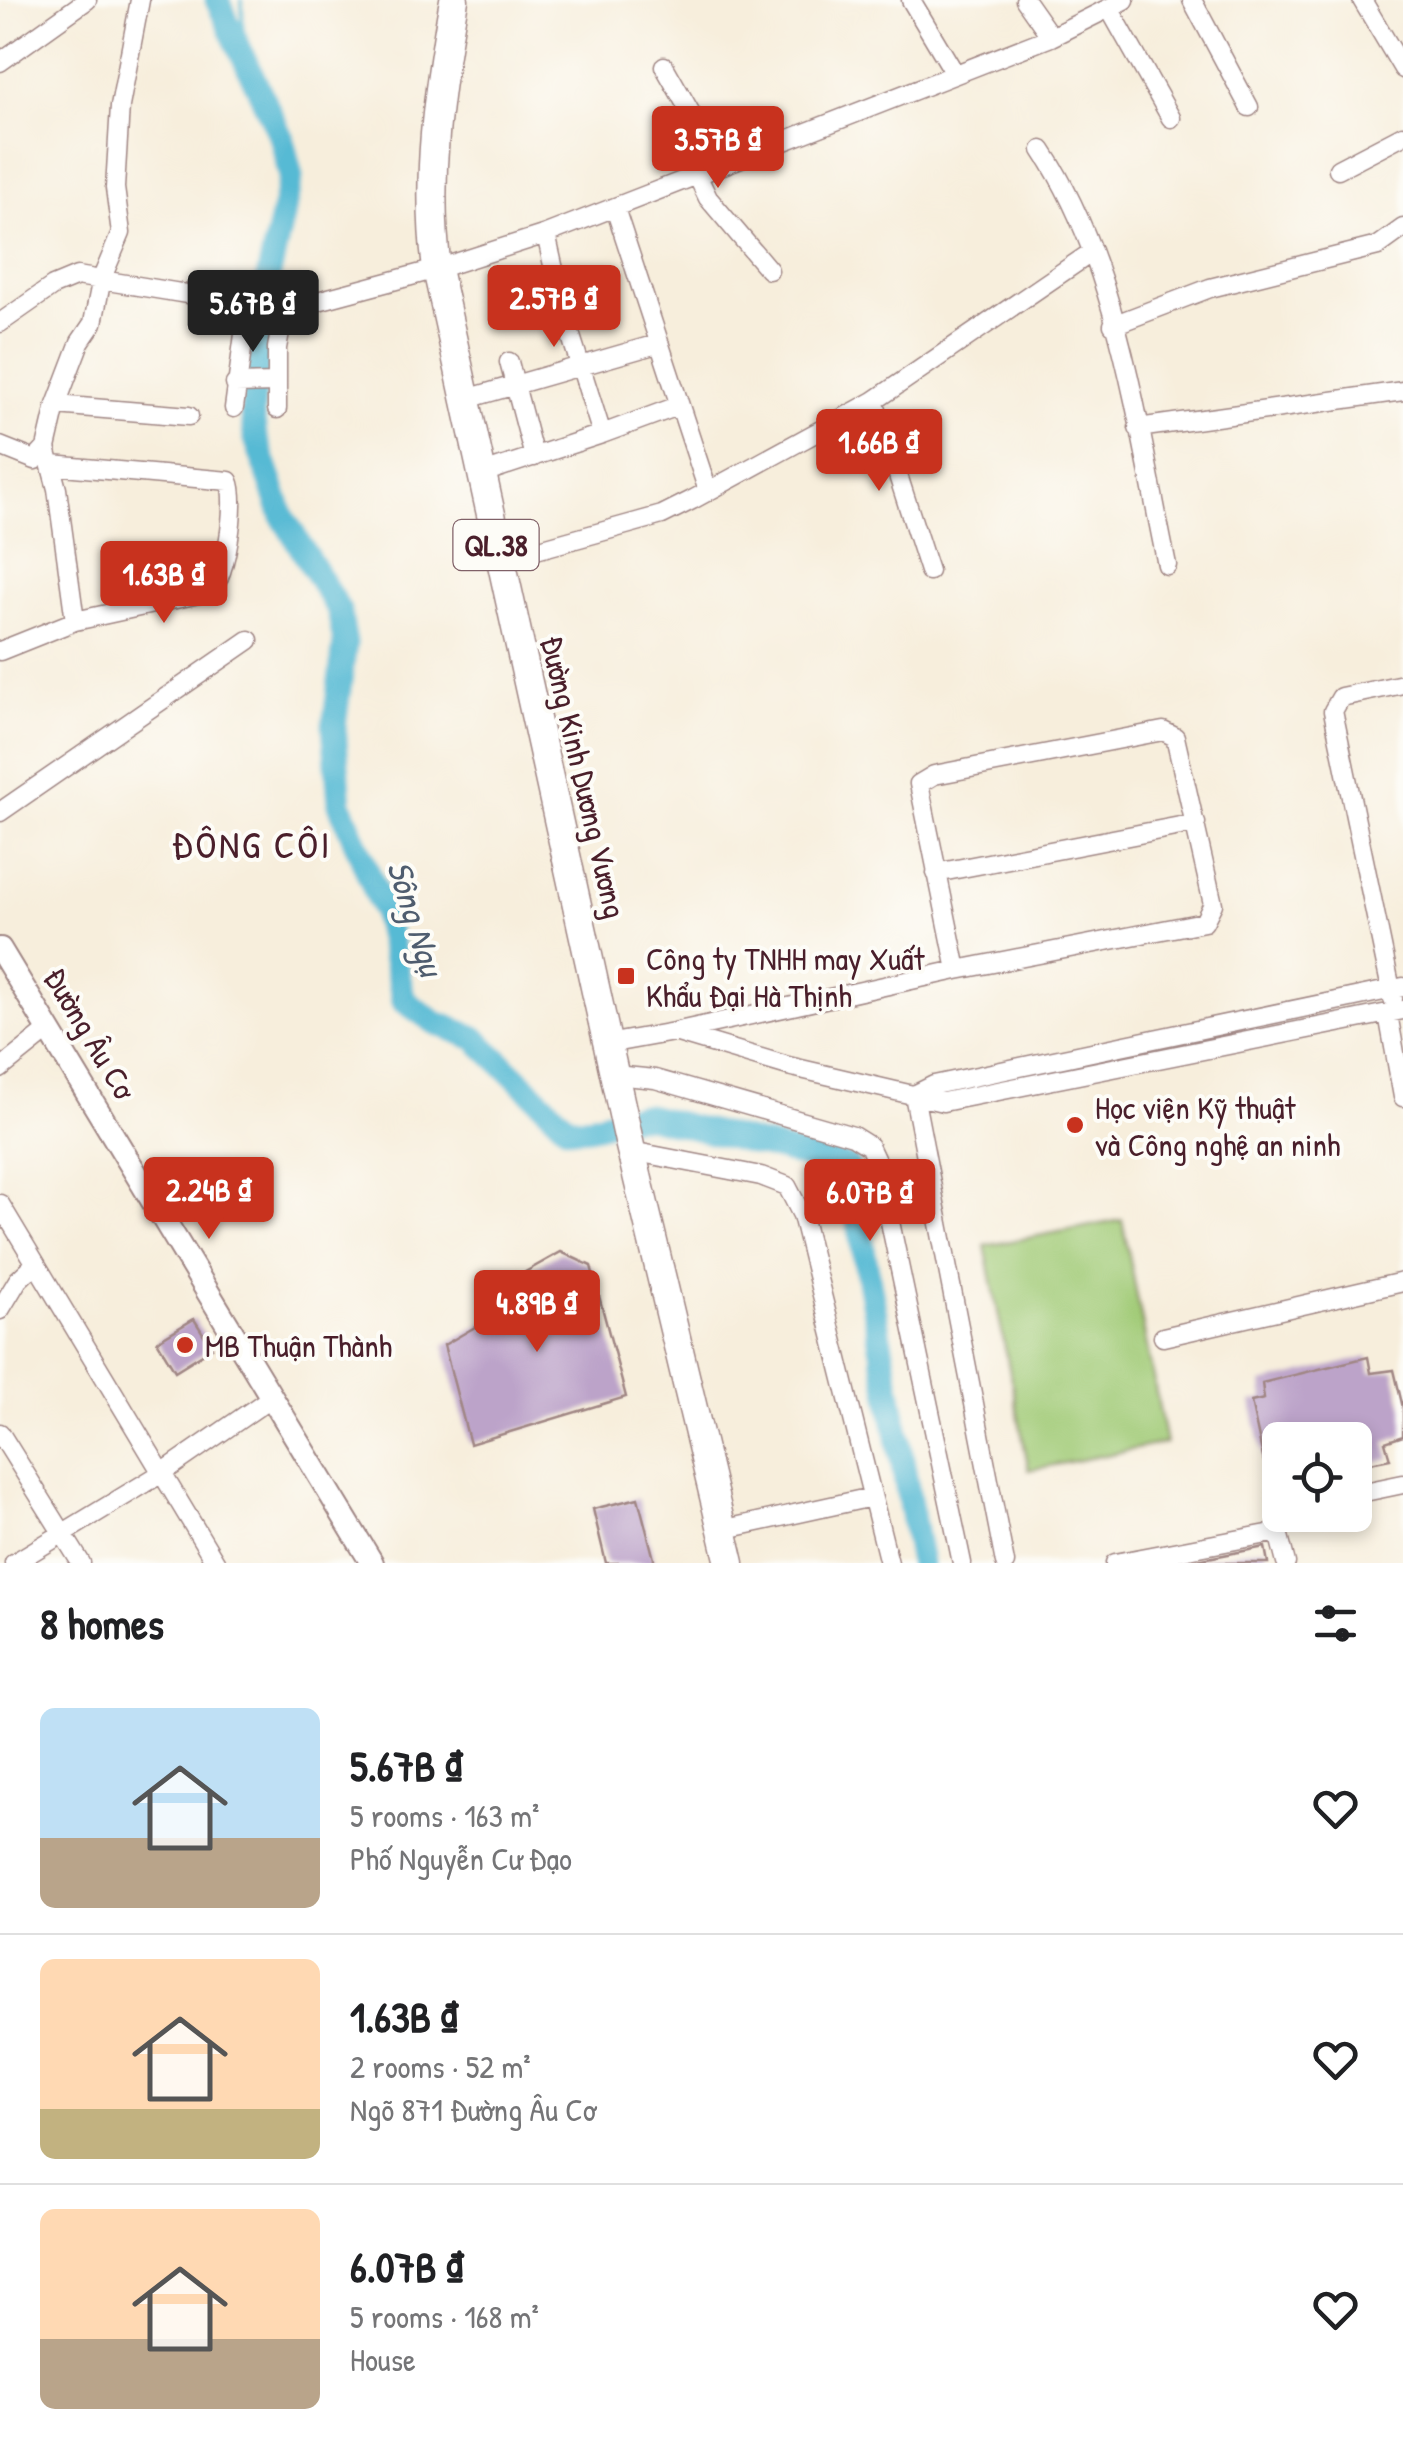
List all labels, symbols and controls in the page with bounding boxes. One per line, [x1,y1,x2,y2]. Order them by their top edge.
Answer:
pin: 3.57B ₫ [626,106,810,191]
text: 3.57B ₫ [674,117,762,160]
pin: 2.57B ₫ [462,265,646,350]
pin: 5.67B ₫ [161,270,345,355]
text: 2.57B ₫ [510,276,598,319]
text: 5.67B ₫ [210,281,296,324]
pin: 1.66B ₫ [787,409,971,494]
text: 1.66B ₫ [838,420,920,463]
road number: QL.38 [454,520,538,570]
pin: 1.63B ₫ [72,541,256,626]
text: 1.63B ₫ [122,552,206,595]
street label: Đường Kinh Dương Vương [531,632,637,922]
district label: ĐÔNG CÔI [172,818,332,870]
water label: Sông Ngụ [376,855,457,984]
place label: Công ty TNHH may Xuất Khẩu Đại Hà Thịnh [646,937,925,1017]
street label: Đường Âu Cơ [34,960,147,1108]
marker: Công ty TNHH may Xuất Khẩu Đại Hà Thịnh [615,965,637,987]
place label: Học viện Kỹ thuật và Công nghệ an ninh [1095,1086,1340,1166]
marker: Học viện Kỹ thuật và Công nghệ an ninh [1064,1114,1086,1136]
pin: 2.24B ₫ [117,1157,301,1242]
pin: 6.07B ₫ [778,1159,962,1244]
text: 2.24B ₫ [166,1168,252,1211]
text: 6.07B ₫ [826,1170,914,1213]
pin: 4.89B ₫ [445,1270,629,1355]
text: 4.89B ₫ [496,1281,578,1324]
place label: MB Thuận Thành [205,1324,392,1367]
marker: MB Thuận Thành [174,1334,196,1356]
map controls [1262,1422,1372,1532]
button: locate [1262,1422,1372,1532]
text: 8 homes [40,1595,164,1652]
icon: filters [1308,1596,1363,1651]
text: 5.67B ₫ [350,1737,464,1794]
icon: home [120,1748,240,1868]
icon: heart [1308,1781,1363,1836]
text: 5 rooms · 163 m² [350,1794,539,1837]
text: Phố Nguyễn Cư Đạo [350,1837,572,1880]
text: 1.63B ₫ [350,1988,459,2045]
icon: home [120,1999,240,2119]
icon: heart [1308,2032,1363,2087]
text: 2 rooms · 52 m² [350,2045,531,2088]
text: Ngõ 871 Đường Âu Cơ [350,2088,596,2131]
text: 6.07B ₫ [350,2238,465,2295]
icon: home [120,2249,240,2369]
icon: heart [1308,2282,1363,2337]
text: 5 rooms · 168 m² [350,2295,539,2338]
text: House [350,2338,416,2381]

